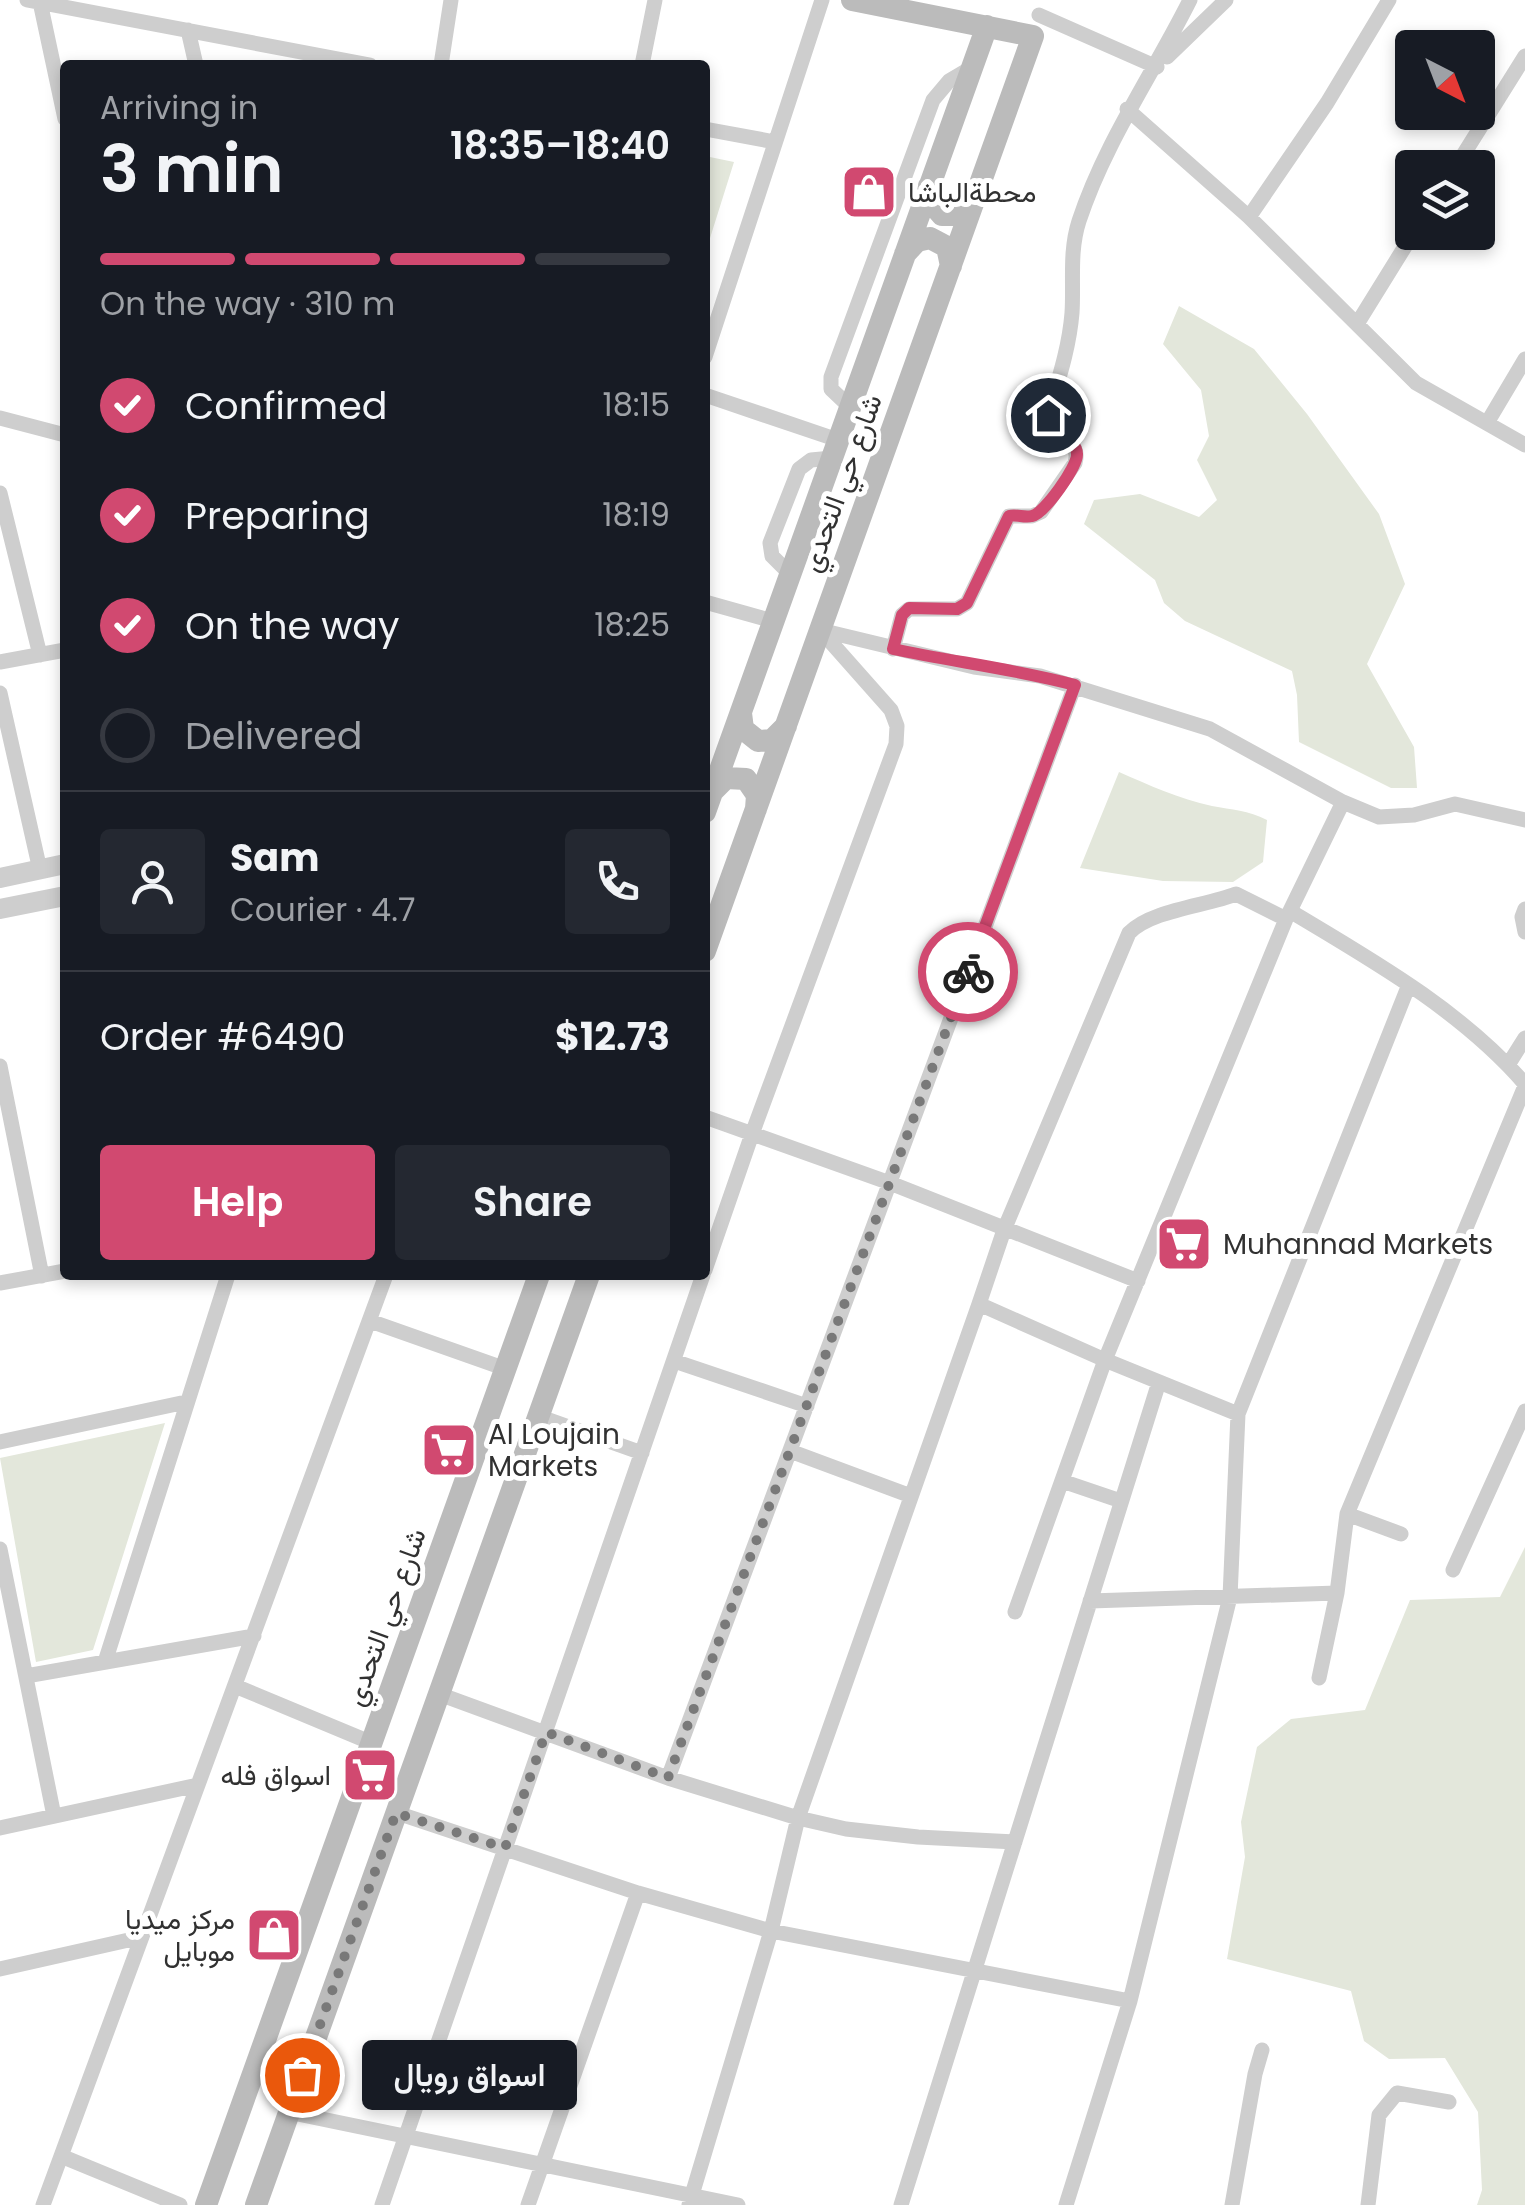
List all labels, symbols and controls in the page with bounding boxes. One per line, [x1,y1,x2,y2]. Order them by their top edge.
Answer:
north arrow [1395,30,1495,130]
map controls [1395,30,1495,250]
text: Arriving in [100,85,258,130]
text: 18:35–18:40 [450,119,670,172]
text: 3 min [100,124,284,215]
button: layers [1395,150,1495,250]
shop icon: محطةالباشا [839,162,899,222]
place label: محطةالباشا [908,173,1036,212]
text: On the way · 310 m [100,281,395,326]
pin [1006,373,1091,458]
icon: check [100,378,155,433]
text: Confirmed [185,379,387,432]
text: 18:15 [602,382,670,427]
icon: home [1021,388,1076,443]
street label: شارع حي التحدي [791,389,895,579]
icon: check [100,488,155,543]
text: Preparing [185,489,370,542]
text: 18:19 [602,492,670,537]
icon: check [100,598,155,653]
text: On the way [185,599,399,652]
text: 18:25 [594,602,670,647]
text: Delivered [185,709,362,762]
button: person [100,829,205,934]
button: phone [565,829,670,934]
text: Sam [230,831,319,884]
text: Courier · 4.7 [230,887,415,932]
courier [918,922,1018,1022]
icon: bike [941,945,996,1000]
text: Order #6490 [100,1010,345,1063]
text: $12.73 [555,1010,670,1063]
button: Help [100,1145,375,1260]
button: Share [395,1145,670,1260]
supermarket icon: Muhannad Markets [1154,1214,1214,1274]
place label: Muhannad Markets [1223,1225,1493,1264]
place label: Al Loujain Markets [488,1415,620,1486]
supermarket icon: Al Loujain Markets [419,1420,479,1480]
street label: شارع حي التحدي [335,1523,439,1713]
supermarket icon: اسواق فله [340,1745,400,1805]
place label: اسواق فله [220,1756,331,1795]
place label: مركز ميديا موبايل [125,1900,235,1971]
shop icon: مركز ميديا موبايل [244,1905,304,1965]
pin [260,2033,345,2118]
callout: اسواق رويال [362,2040,577,2110]
icon: bag [275,2048,330,2103]
text: اسواق رويال [394,2052,545,2097]

